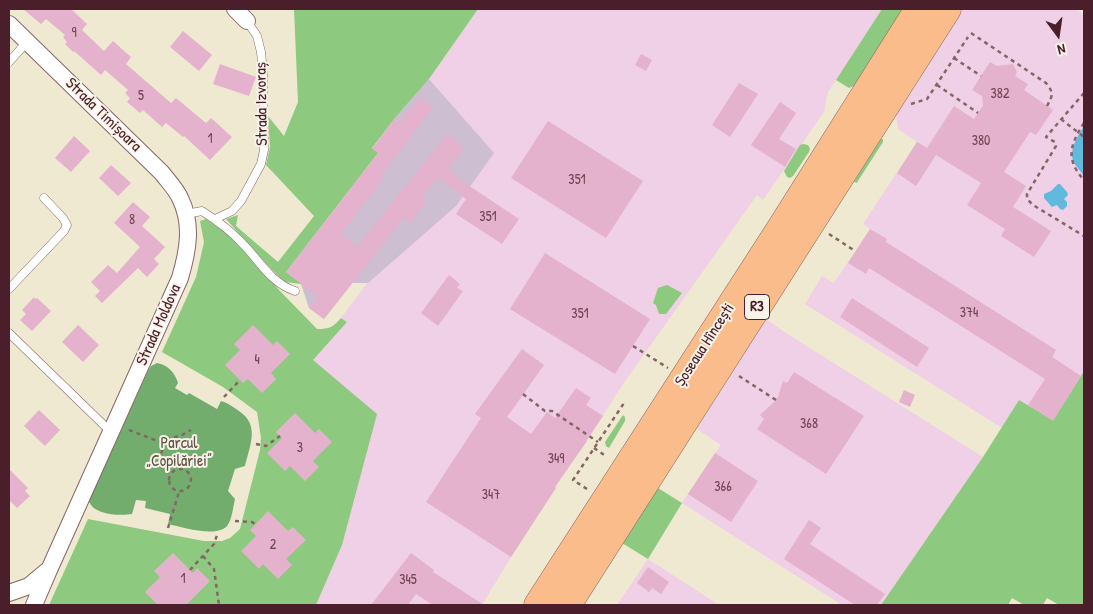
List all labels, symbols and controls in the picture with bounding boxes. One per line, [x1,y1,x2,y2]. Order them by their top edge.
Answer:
north arrow [1033,10,1083,60]
house number: 9 [71,25,77,41]
text: N [1056,40,1068,60]
street label: Strada Izvoraș [252,62,272,146]
street label: Strada Timișoara [61,74,145,156]
house number: 382 [991,86,1009,102]
house number: 5 [138,88,144,104]
house number: 1 [207,131,213,147]
house number: 380 [972,133,990,149]
house number: 351 [568,172,586,188]
house number: 351 [479,209,497,225]
house number: 8 [129,212,135,228]
street label: Strada Moldova [133,281,185,369]
road number: R3 [744,294,770,320]
street label: Șoseaua Hîncești [671,300,739,390]
house number: 374 [960,305,978,321]
house number: 351 [571,306,589,322]
house number: 4 [254,352,260,368]
house number: 368 [800,416,818,432]
park label: Parcul „Copilăriei” [146,434,212,472]
house number: 3 [297,440,303,456]
house number: 349 [548,451,564,467]
house number: 366 [714,479,732,495]
house number: 347 [482,487,500,503]
house number: 2 [270,537,276,553]
house number: 1 [180,571,186,587]
house number: 345 [399,572,417,588]

